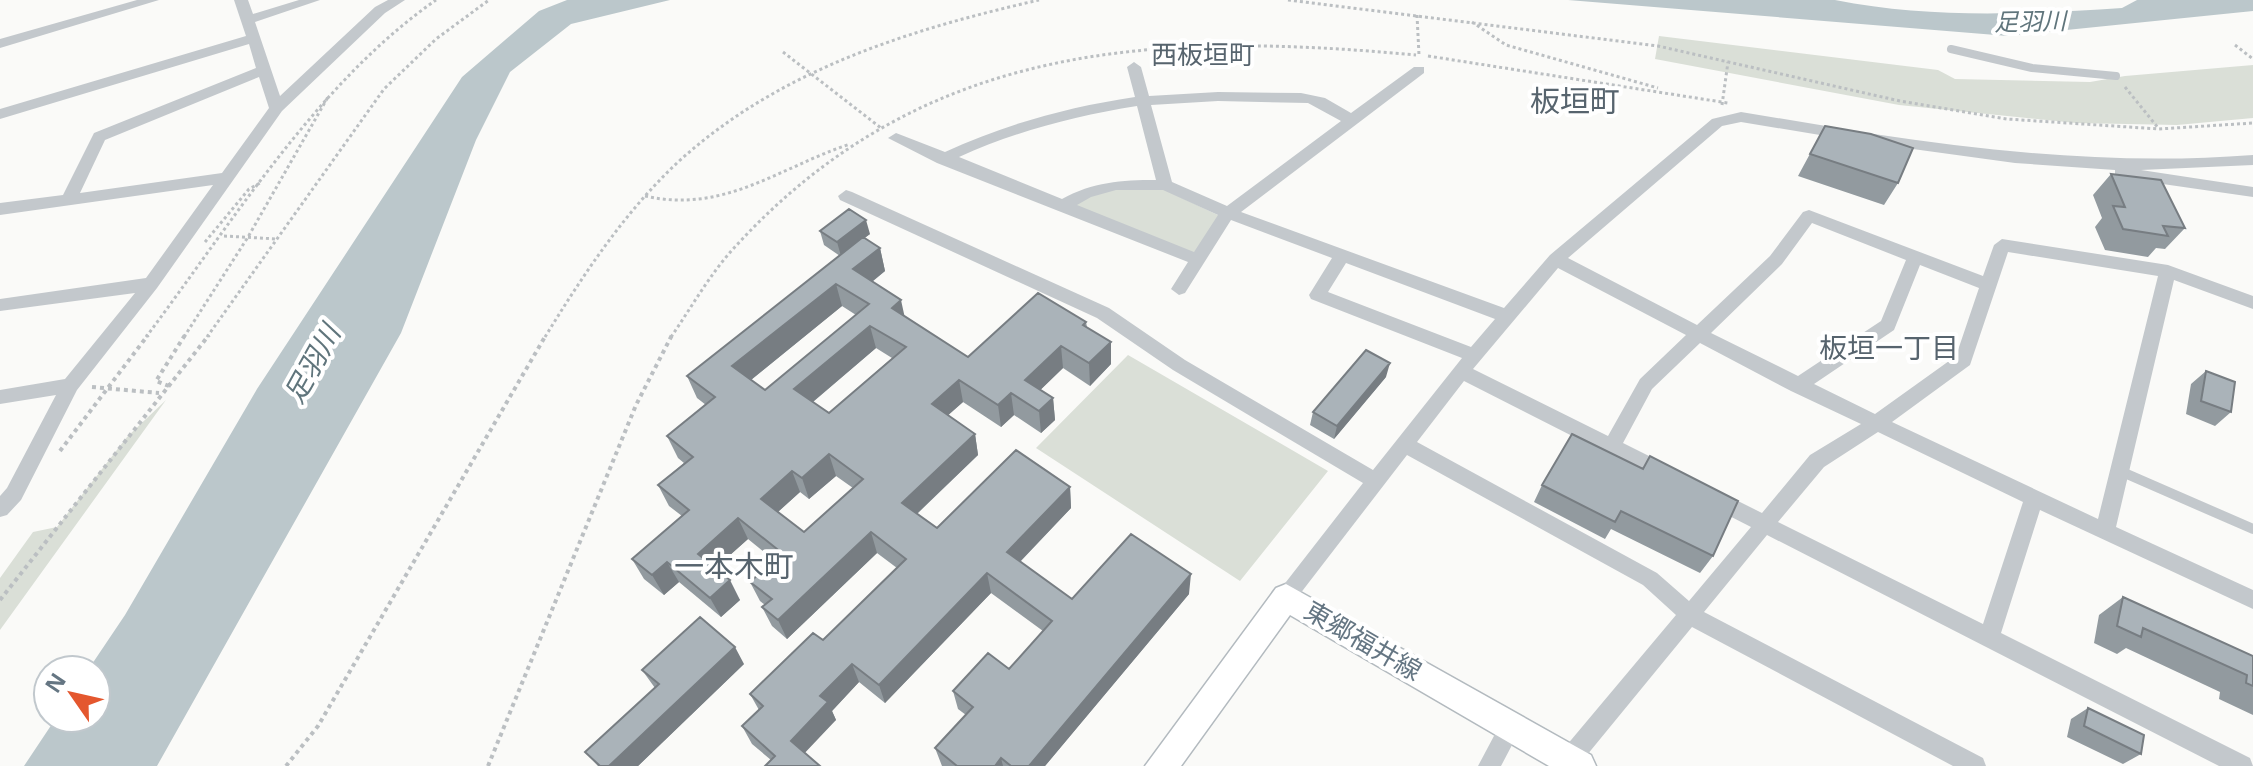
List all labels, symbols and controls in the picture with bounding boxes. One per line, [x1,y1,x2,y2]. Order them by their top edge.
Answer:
water label: 足羽川 [1994,3,2069,38]
district label: 西板垣町 [1151,36,1255,72]
district label: 板垣町 [1530,80,1620,121]
water label: 足羽川 [274,315,350,409]
district label: 板垣一丁目 [1819,328,1959,366]
district label: 一本木町 [674,545,794,586]
street label: 東郷福井線 [1298,592,1429,688]
north arrow [32,654,112,734]
text: N [37,666,72,698]

